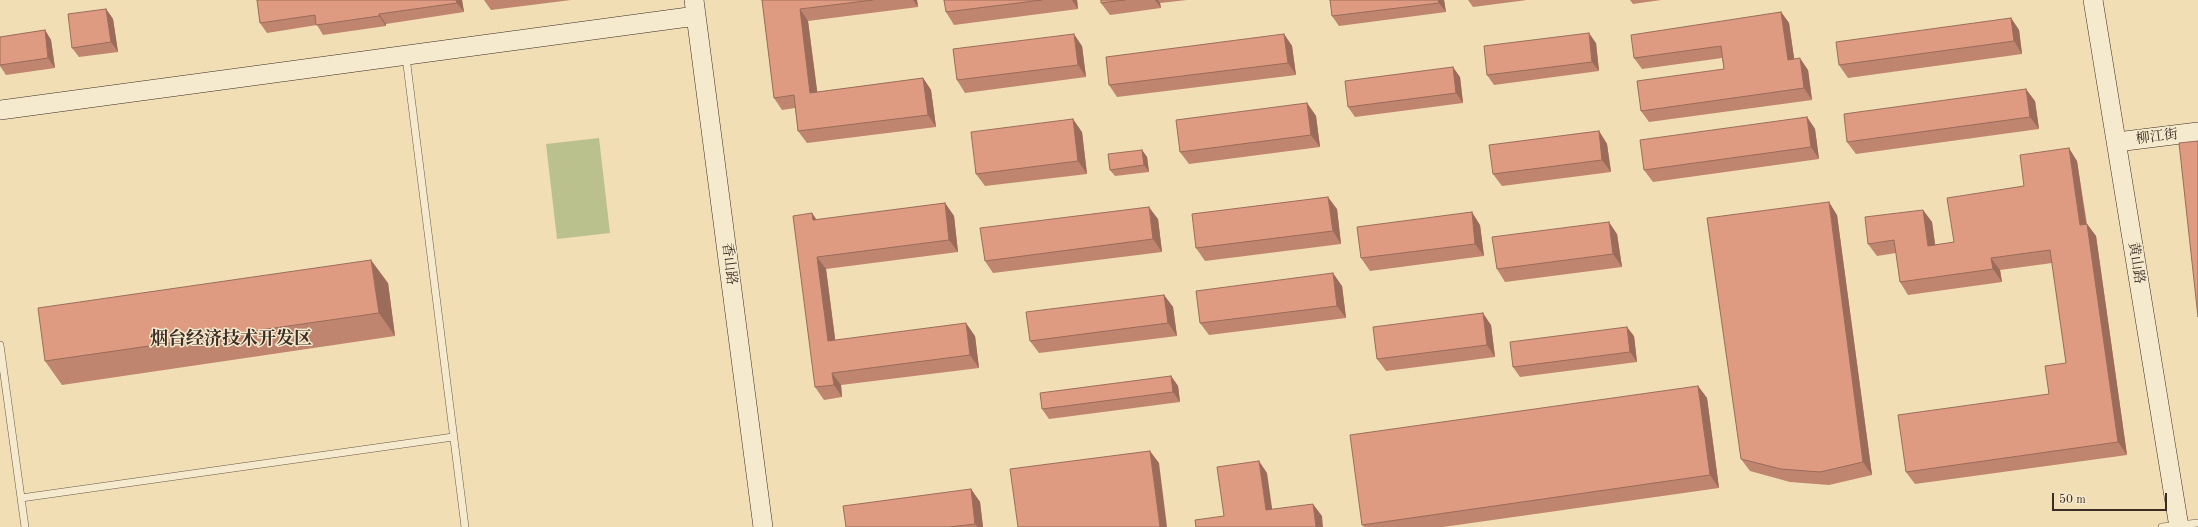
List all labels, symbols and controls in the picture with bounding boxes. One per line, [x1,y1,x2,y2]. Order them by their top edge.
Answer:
street label: 柳江街 [2135,126,2179,148]
street label: 黄山路 [2124,241,2148,285]
street label: 香山路 [718,242,740,286]
district label: 烟台经济技术开发区 [150,328,312,350]
scale bar [2054,485,2169,511]
text: 50 m [2059,494,2086,506]

